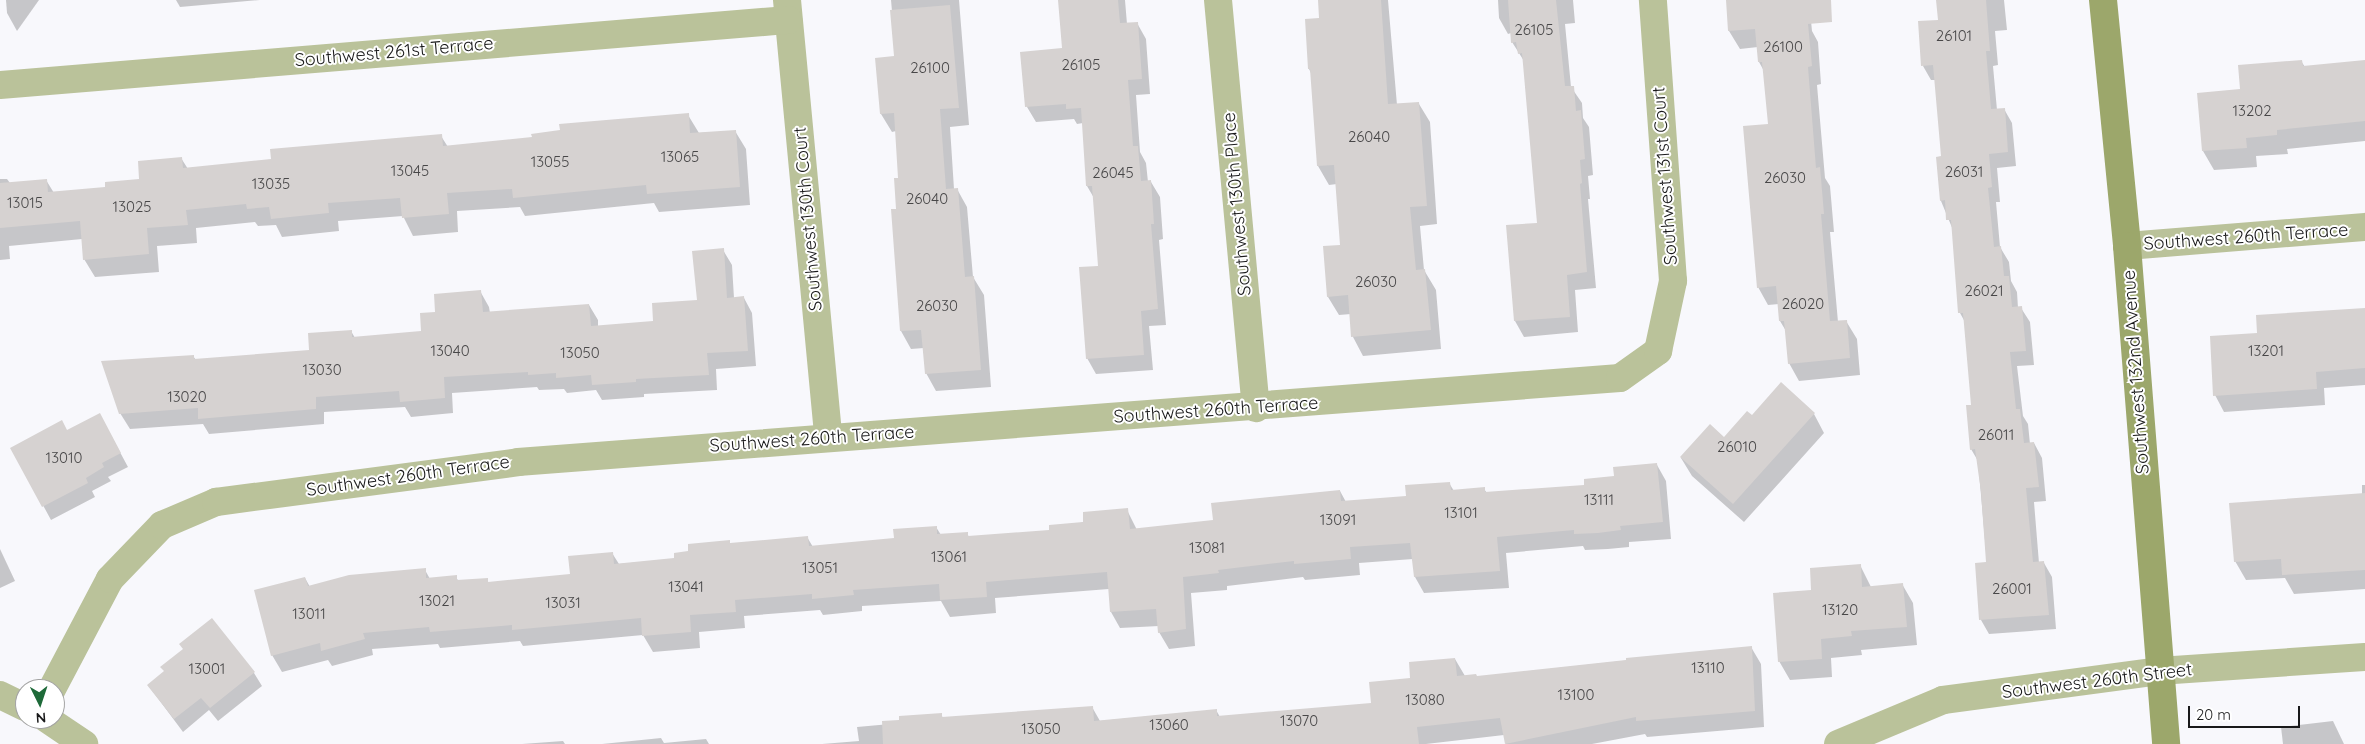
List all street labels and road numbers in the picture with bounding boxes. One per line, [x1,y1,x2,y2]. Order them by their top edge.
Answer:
street label: Southwest 261st Terrace [294,33,494,71]
street label: Southwest 131st Court [1648,86,1682,266]
street label: Southwest 130th Place [1218,111,1256,297]
street label: Southwest 130th Court [789,126,827,312]
street label: Southwest 260th Terrace [2143,219,2349,255]
street label: Southwest 132nd Avenue [2118,269,2154,475]
street label: Southwest 260th Terrace [1113,392,1319,428]
street label: Southwest 260th Terrace [709,421,915,457]
street label: Southwest 260th Terrace [305,451,511,501]
street label: Southwest 260th Street [2001,659,2193,703]

